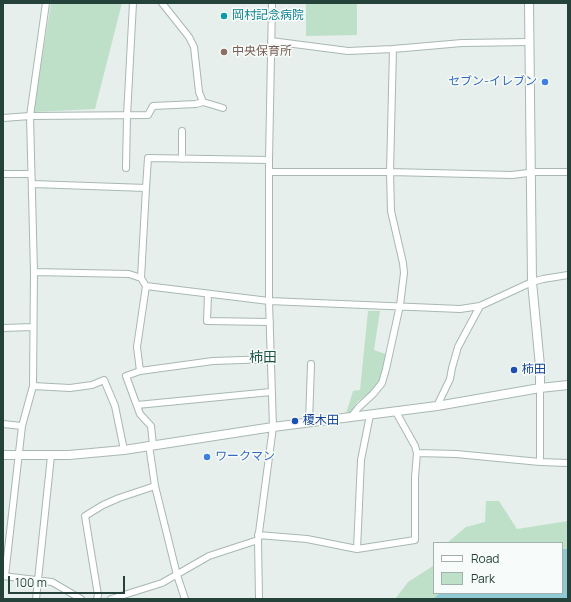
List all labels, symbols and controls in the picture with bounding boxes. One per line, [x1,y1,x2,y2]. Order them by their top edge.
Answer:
place label: 岡村記念病院 [232,9,304,23]
marker: 岡村記念病院 [219,11,229,21]
place label: 中央保育所 [232,45,292,59]
marker: 中央保育所 [219,47,229,57]
place label: セブン-イレブン [448,75,537,89]
marker: セブン-イレブン [540,77,550,87]
district label: 柿田 [249,350,277,366]
place label: 柿田 [522,363,546,377]
marker: 柿田 [509,365,519,375]
place label: 榎木田 [303,414,339,428]
marker: 榎木田 [290,416,300,426]
place label: ワークマン [215,450,275,464]
marker: ワークマン [202,452,212,462]
legend [433,542,563,594]
text: Road [471,550,499,567]
scale bar [10,568,127,594]
text: Park [471,570,495,587]
text: 100 m [15,574,47,591]

